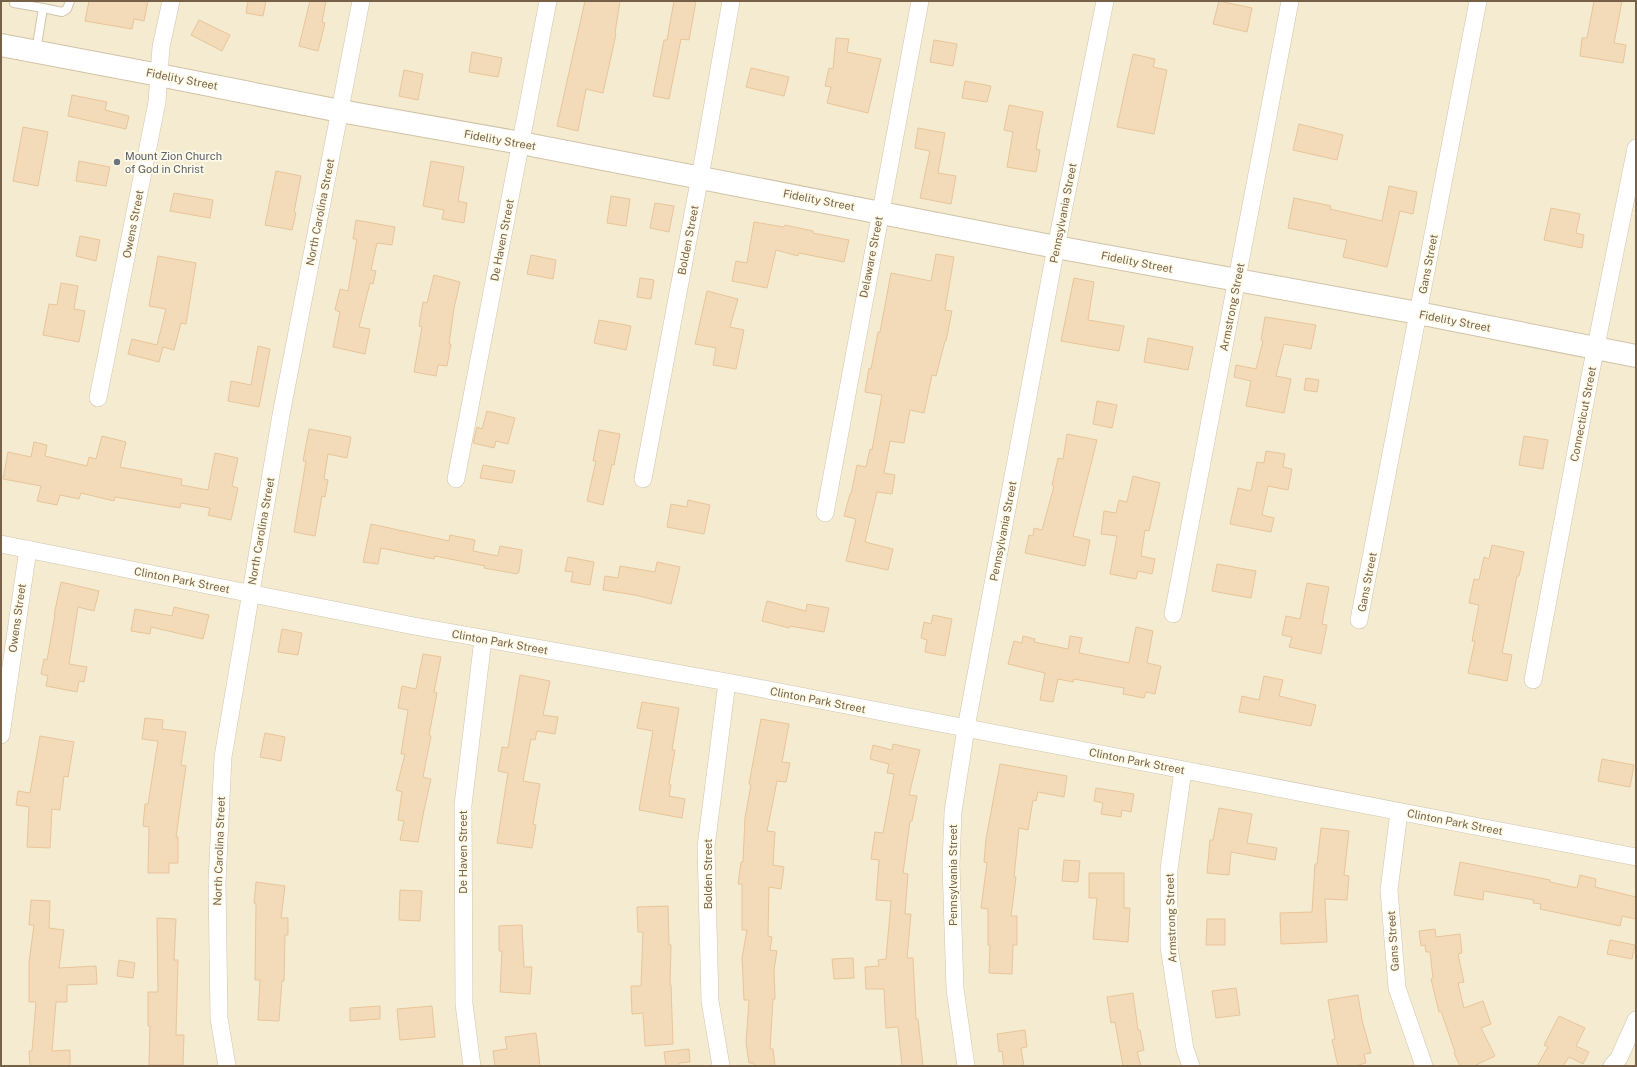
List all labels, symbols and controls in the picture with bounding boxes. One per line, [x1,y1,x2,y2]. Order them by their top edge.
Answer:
street label: Fidelity Street [145,66,219,92]
street label: Fidelity Street [463,128,537,152]
place label: Mount Zion Church of God in Christ [125,150,222,175]
marker: Mount Zion Church of God in Christ [112,157,122,167]
street label: North Carolina Street [304,157,336,267]
street label: Pennsylvania Street [1047,162,1079,264]
street label: Fidelity Street [782,187,856,213]
street label: Owens Street [120,189,146,259]
street label: De Haven Street [488,198,516,282]
street label: Bolden Street [675,204,701,276]
street label: Delaware Street [857,215,885,299]
street label: Gans Street [1416,233,1440,295]
street label: Fidelity Street [1100,249,1174,275]
street label: Armstrong Street [1218,262,1246,352]
street label: Fidelity Street [1418,308,1492,334]
street label: Connecticut Street [1568,365,1598,463]
street label: North Carolina Street [246,476,276,586]
street label: Pennsylvania Street [987,480,1019,582]
street label: Gans Street [1355,551,1379,613]
street label: Clinton Park Street [133,565,231,595]
street label: Owens Street [6,583,28,653]
street label: Clinton Park Street [451,628,549,656]
street label: Clinton Park Street [769,685,867,715]
street label: Clinton Park Street [1088,746,1186,776]
street label: North Carolina Street [211,796,227,906]
street label: Clinton Park Street [1406,807,1504,837]
street label: De Haven Street [457,810,469,894]
street label: Pennsylvania Street [947,824,959,926]
street label: Bolden Street [702,839,714,909]
street label: Armstrong Street [1163,873,1179,963]
street label: Gans Street [1385,910,1401,972]

